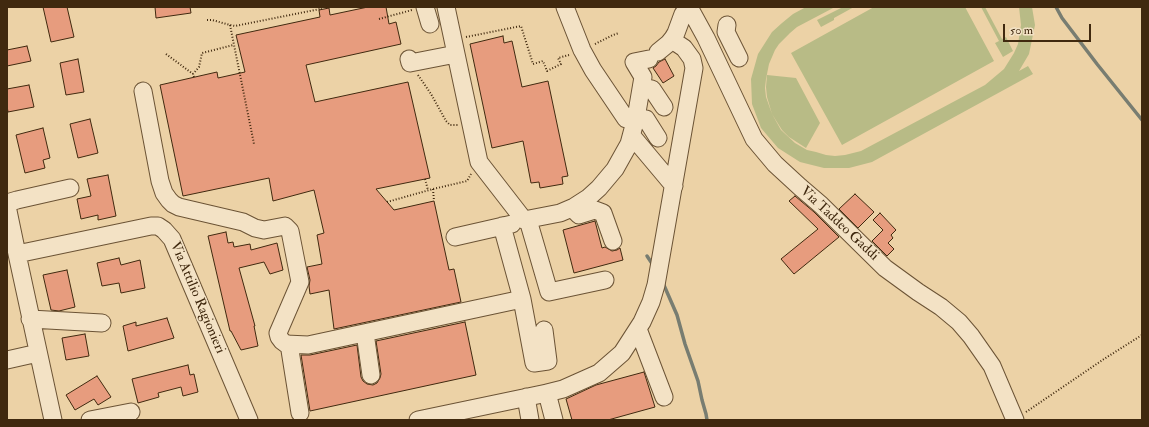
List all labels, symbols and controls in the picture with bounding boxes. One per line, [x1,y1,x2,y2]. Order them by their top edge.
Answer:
scale bar [1005,16,1093,42]
text: 50 m [1010,23,1033,38]
street label: Via Taddeo Gaddi [796,183,882,265]
street label: Via Attilio Ragionieri [166,240,228,356]

